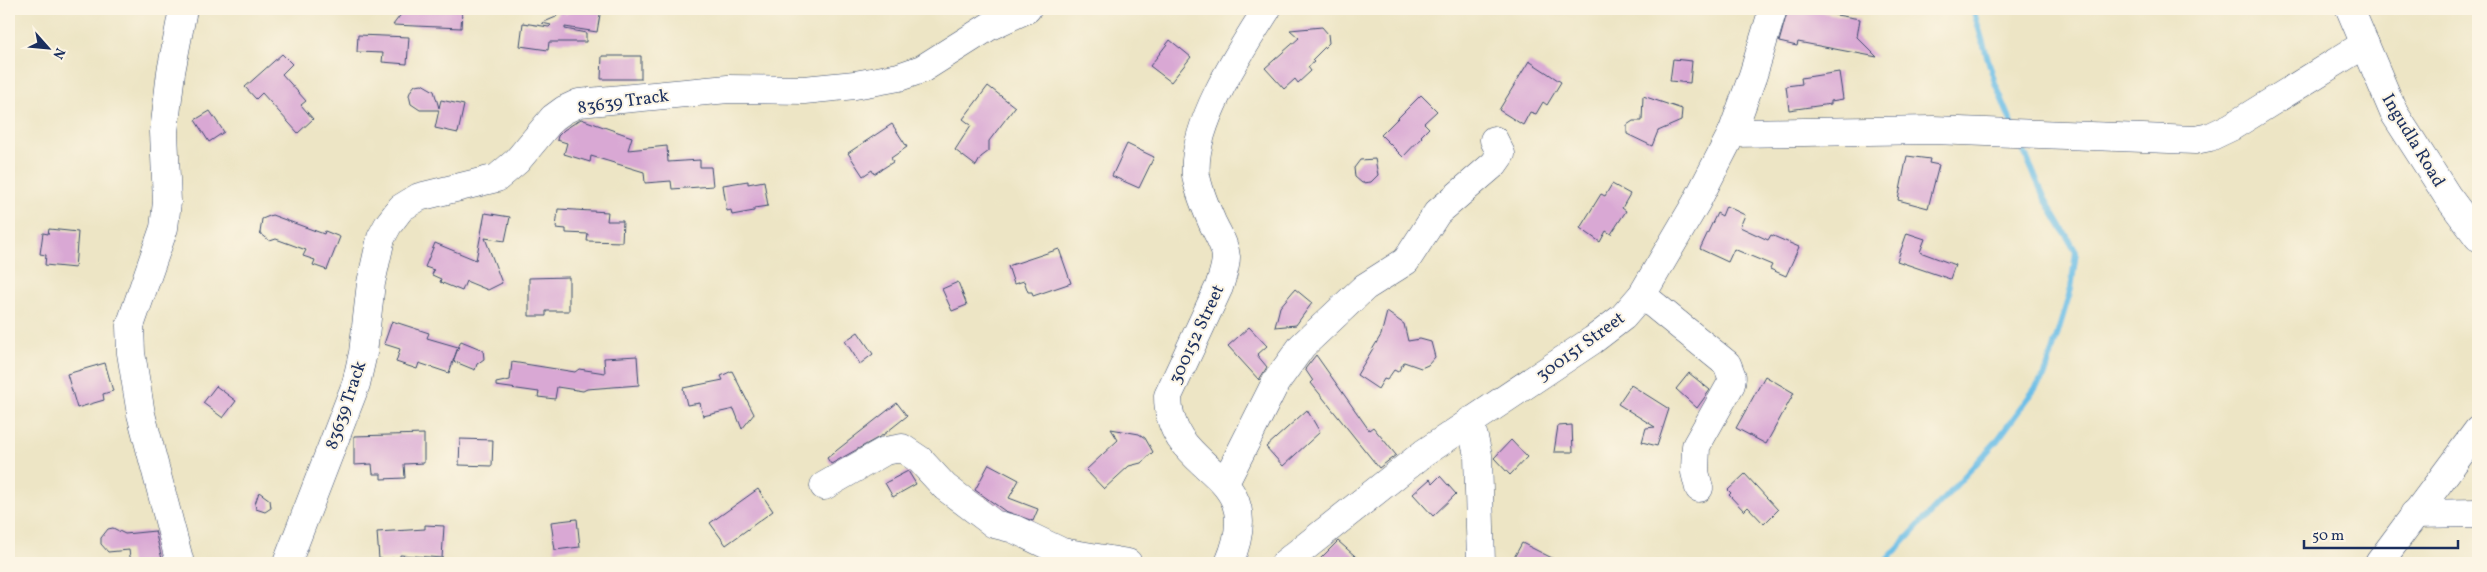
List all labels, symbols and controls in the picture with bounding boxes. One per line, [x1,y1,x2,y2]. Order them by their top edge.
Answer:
north arrow [22,22,72,72]
text: N [47,44,69,62]
street label: 83639 Track [576,84,671,121]
street label: Ingudla Road [2375,89,2451,192]
street label: 300152 Street [1163,281,1231,388]
street label: 300151 Street [1531,306,1630,388]
street label: 83639 Track [320,358,373,453]
scale bar [2304,517,2458,549]
text: 50 m [2312,526,2344,547]

